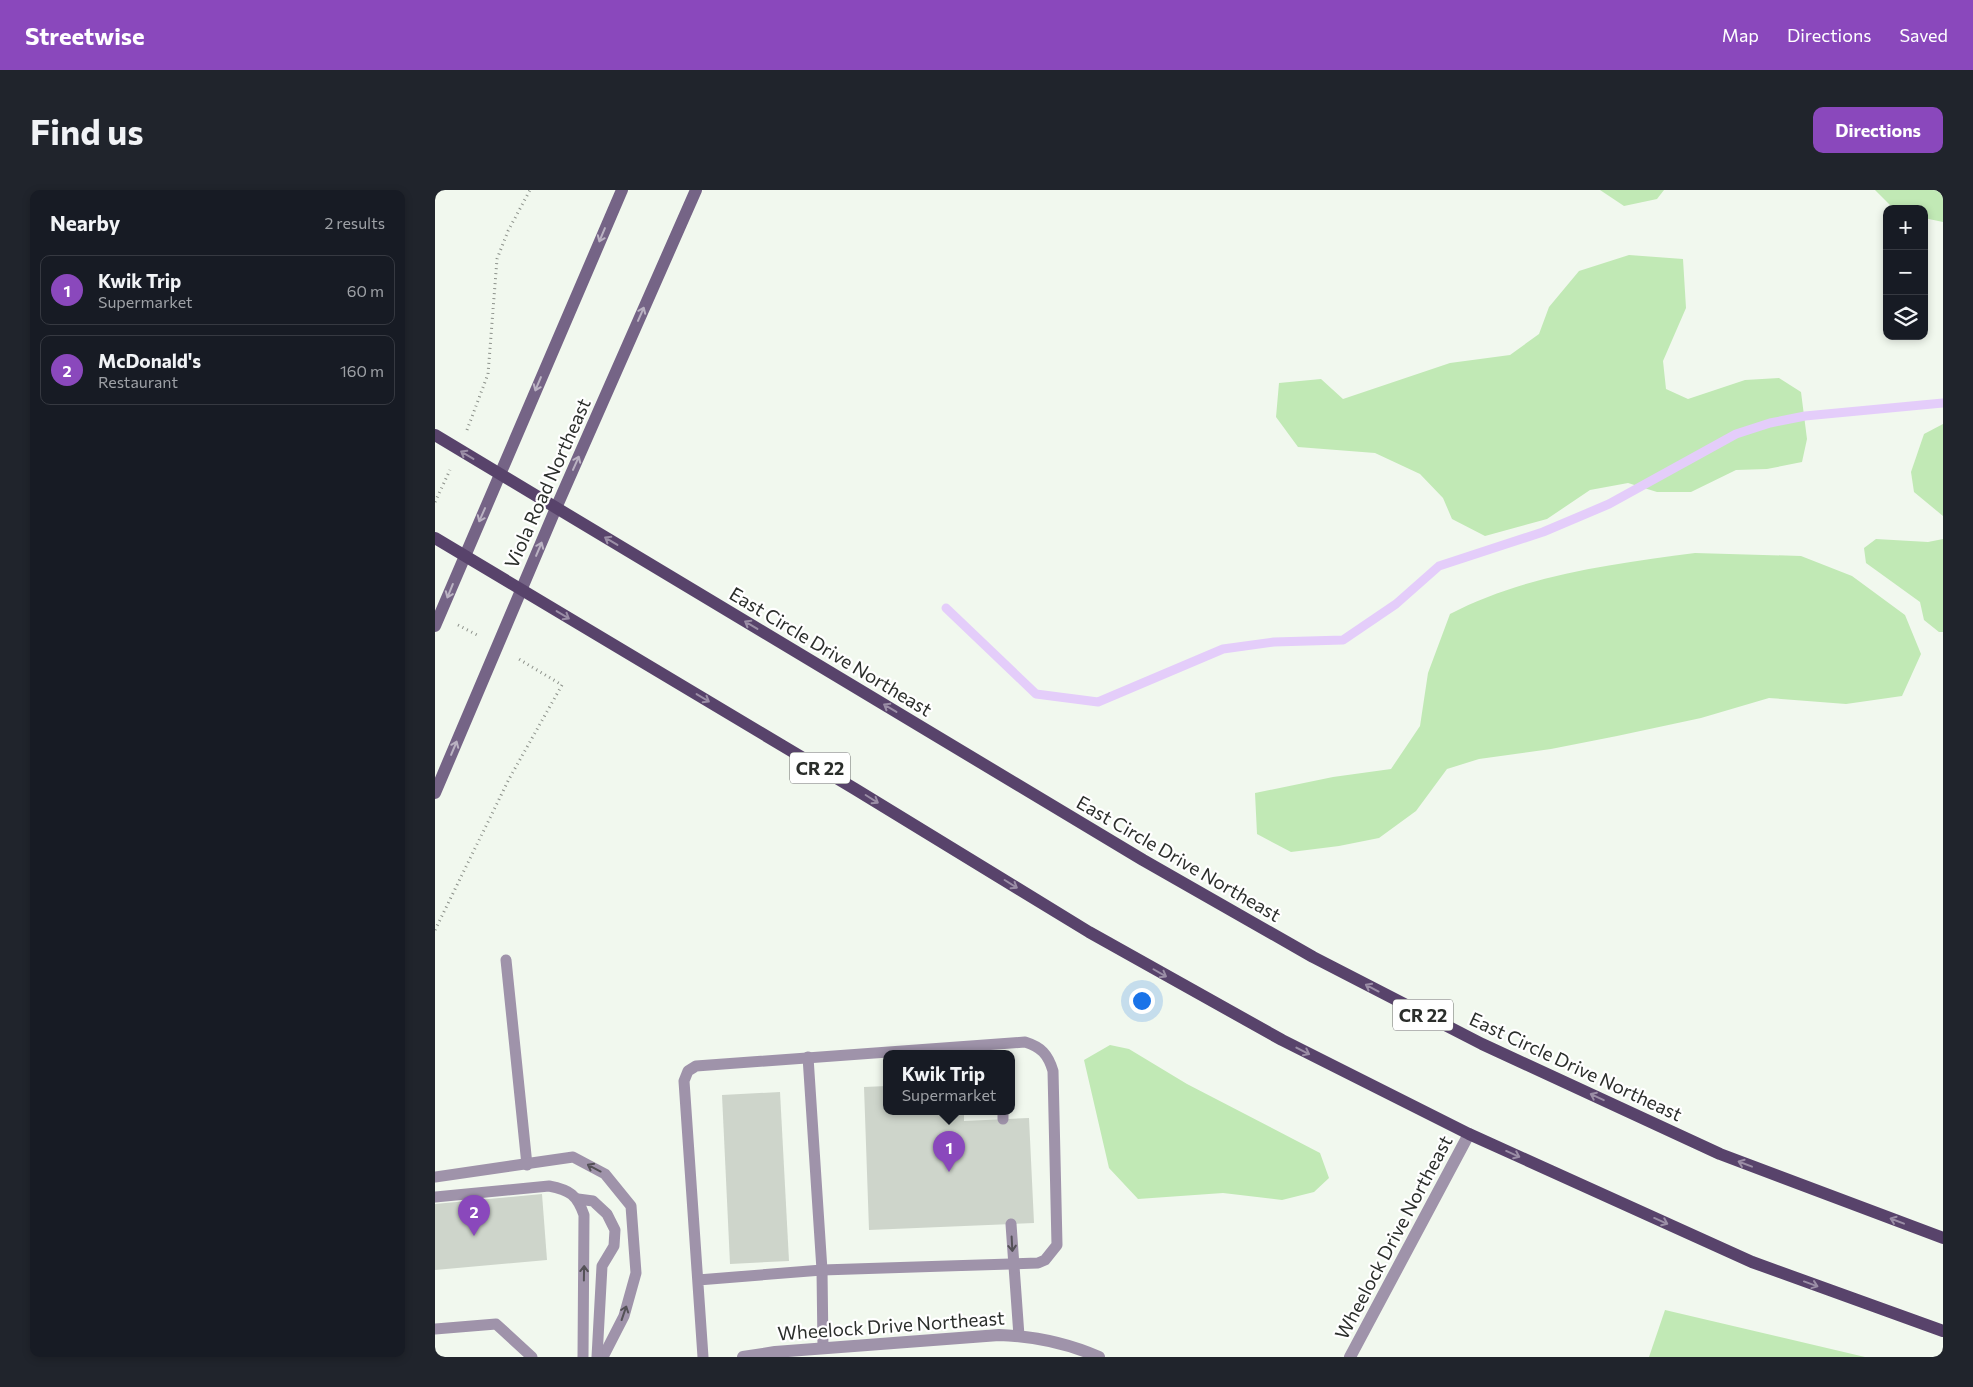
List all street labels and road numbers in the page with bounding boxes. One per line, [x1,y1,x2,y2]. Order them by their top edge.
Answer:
street label: Viola Road Northeast [499,394,595,572]
street label: East Circle Drive Northeast [726,581,937,721]
road number: CR 22 [790,752,850,784]
street label: East Circle Drive Northeast [1073,790,1285,926]
road number: CR 22 [1393,1000,1453,1030]
street label: East Circle Drive Northeast [1466,1007,1686,1126]
street label: Wheelock Drive Northeast [1329,1131,1457,1343]
street label: Wheelock Drive Northeast [777,1306,1006,1344]

